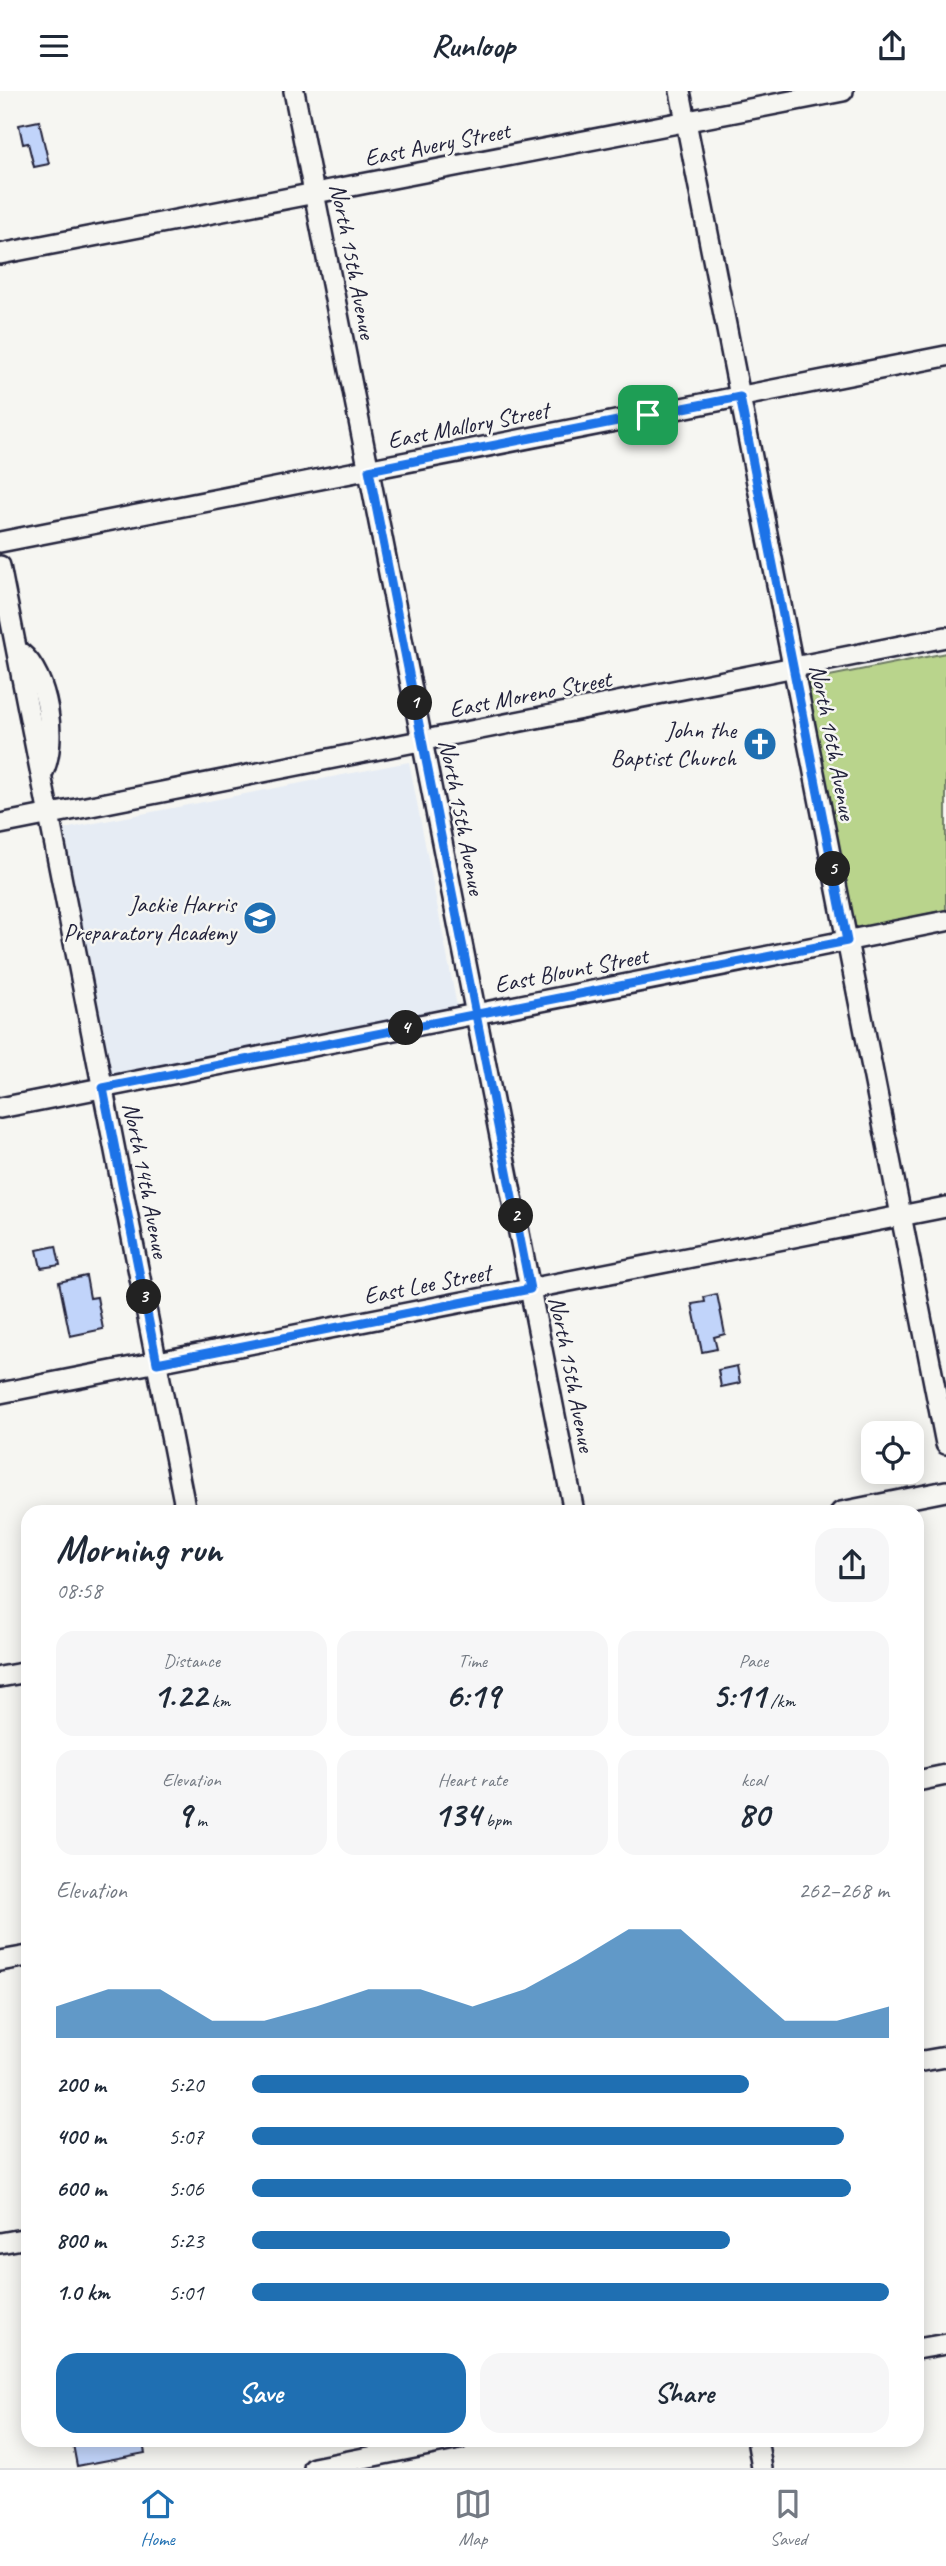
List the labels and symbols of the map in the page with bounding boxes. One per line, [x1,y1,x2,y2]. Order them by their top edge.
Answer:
street label: East Avery Street [362,115,514,173]
street label: North 15th Avenue [323,181,383,343]
pin [618,385,678,445]
street label: East Mallory Street [385,394,554,455]
street label: North 16th Avenue [803,662,863,824]
street label: East Moreno Street [447,663,615,724]
pin: 1 [398,685,432,721]
place label: John the Baptist Church [610,715,738,773]
church icon: John the Baptist Church [741,725,779,763]
street label: North 15th Avenue [432,737,492,899]
pin: 5 [816,851,850,887]
place label: Jackie Harris Preparatory Academy [63,889,238,947]
school or university icon: Jackie Harris Preparatory Academy [241,899,279,937]
street label: East Blount Street [492,940,652,1000]
pin: 4 [388,1011,424,1045]
street label: North 14th Avenue [116,1100,176,1262]
pin: 2 [498,1199,534,1233]
street label: East Lee Street [361,1256,496,1311]
pin: 3 [127,1279,162,1315]
street label: North 15th Avenue [542,1294,602,1456]

